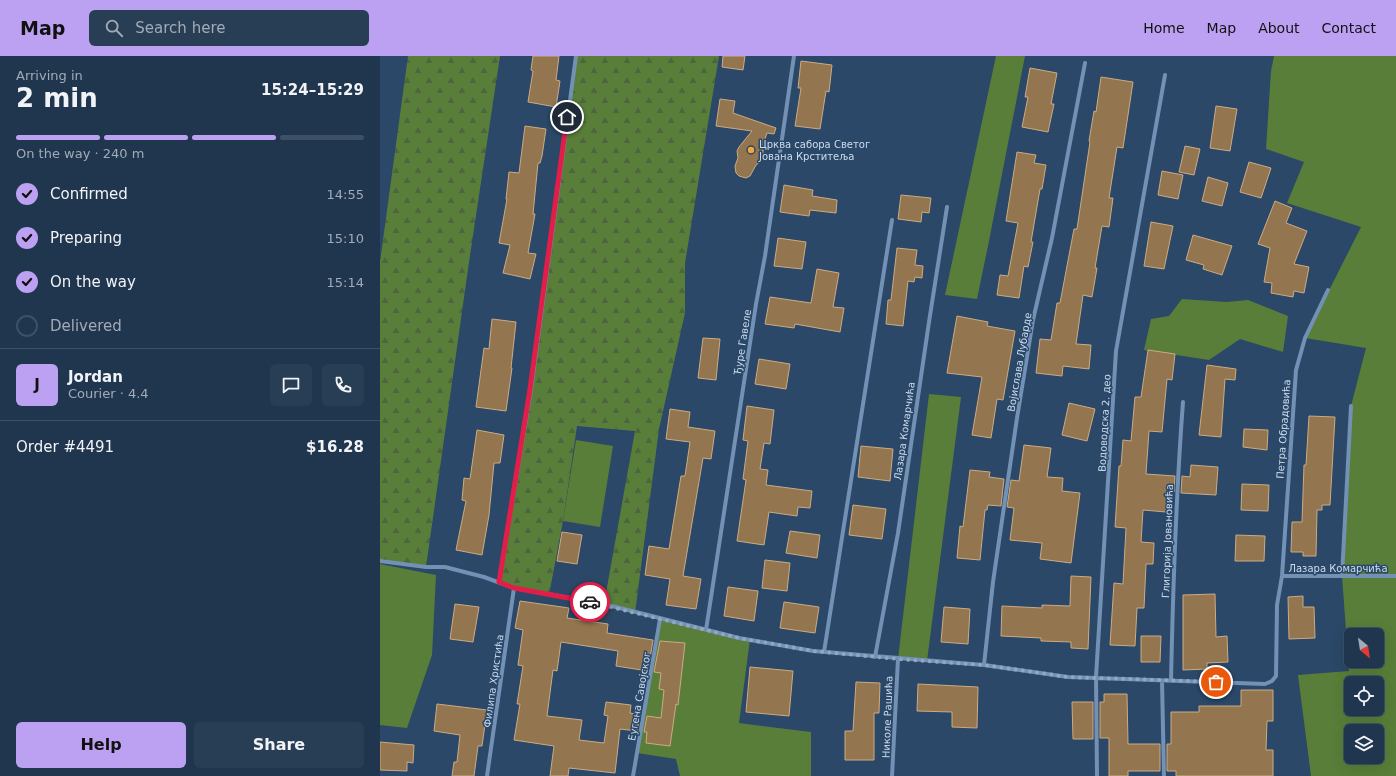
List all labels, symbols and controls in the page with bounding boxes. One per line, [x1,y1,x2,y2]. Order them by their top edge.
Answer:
search box [89,10,369,46]
text: Map [20,17,65,39]
icon: search [103,17,125,39]
text: Search here [135,19,225,37]
text: Home [1143,20,1185,36]
text: Map [1207,20,1236,36]
text: About [1258,20,1300,36]
text: Contact [1322,20,1376,36]
text: Arriving in [16,68,83,83]
text: 15:24–15:29 [261,81,364,99]
text: 2 min [16,83,98,113]
pin [550,100,584,134]
icon: home [556,106,578,128]
place label: Црква сабора Светог Јована Крститеља [758,139,870,162]
marker: Црква сабора Светог Јована Крститеља [746,145,756,155]
text: On the way · 240 m [16,146,144,161]
icon: check [16,183,38,205]
text: Confirmed [50,185,128,203]
text: 14:55 [327,187,364,202]
icon: check [16,227,38,249]
text: Preparing [50,229,122,247]
text: 15:10 [327,231,364,246]
icon: check [16,271,38,293]
text: On the way [50,273,136,291]
text: 15:14 [327,275,364,290]
street label: Ђуре Гавеле [732,308,753,377]
street label: Војислава Лубарде [1005,312,1034,413]
text: Delivered [50,317,122,335]
button: chat [270,364,312,406]
button: phone [322,364,364,406]
text: Jordan [68,368,123,386]
street label: Водоводска 2. део [1096,374,1113,472]
text: J [34,376,40,394]
street label: Петра Обрадовића [1275,379,1292,479]
street label: Лазара Комарчића [892,381,917,481]
text: Courier · 4.4 [68,386,149,401]
text: Order #4491 [16,438,114,456]
text: $16.28 [306,438,364,456]
street label: Глигорија Јовановића [1160,484,1175,598]
street label: Лазара Комарчића [1288,563,1388,574]
courier [570,582,610,622]
icon: car [579,591,601,613]
north arrow [1344,628,1384,668]
map controls [1344,628,1384,764]
street label: Филипа Христића [482,634,505,728]
street label: Еугена Савојског [626,651,653,742]
pin [1199,665,1233,699]
icon: bag [1205,671,1227,693]
street label: Николе Рашића [881,676,894,758]
button: locate [1344,676,1384,716]
button: Help [16,722,186,768]
button: Share [194,722,364,768]
button: layers [1344,724,1384,764]

